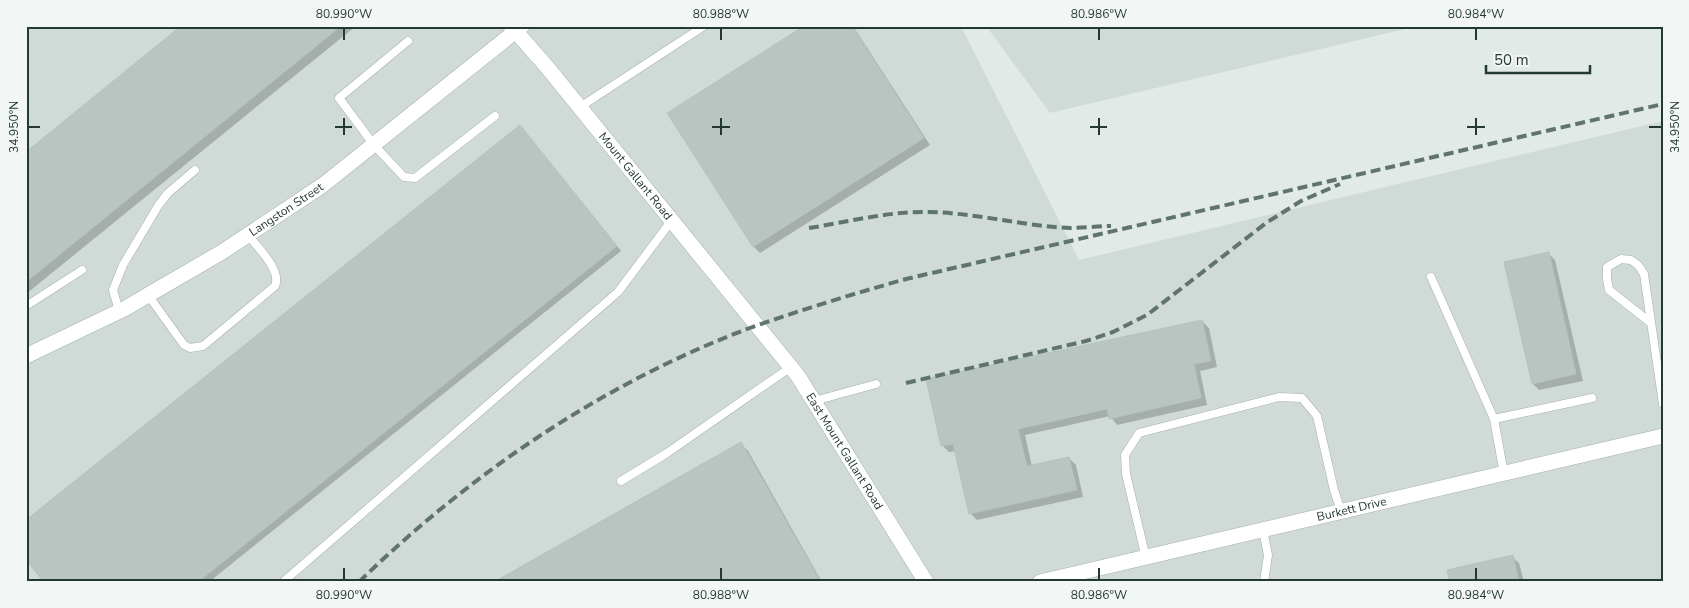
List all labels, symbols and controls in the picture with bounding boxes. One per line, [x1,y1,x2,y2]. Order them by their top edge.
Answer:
text: 80.990°W [316,6,372,22]
text: 80.988°W [693,6,749,22]
text: 80.986°W [1071,6,1127,22]
text: 80.984°W [1448,6,1504,22]
scale bar [1486,42,1590,74]
text: 50 m [1494,50,1529,70]
text: 34.950°N [6,101,22,153]
text: 34.950°N [1667,101,1683,153]
street label: Mount Gallant Road [595,129,676,223]
street label: Langston Street [246,179,327,240]
street label: East Mount Gallant Road [802,390,887,513]
street label: Burkett Drive [1315,493,1388,525]
text: 80.990°W [316,587,372,603]
text: 80.988°W [693,587,749,603]
text: 80.986°W [1071,587,1127,603]
text: 80.984°W [1448,587,1504,603]

